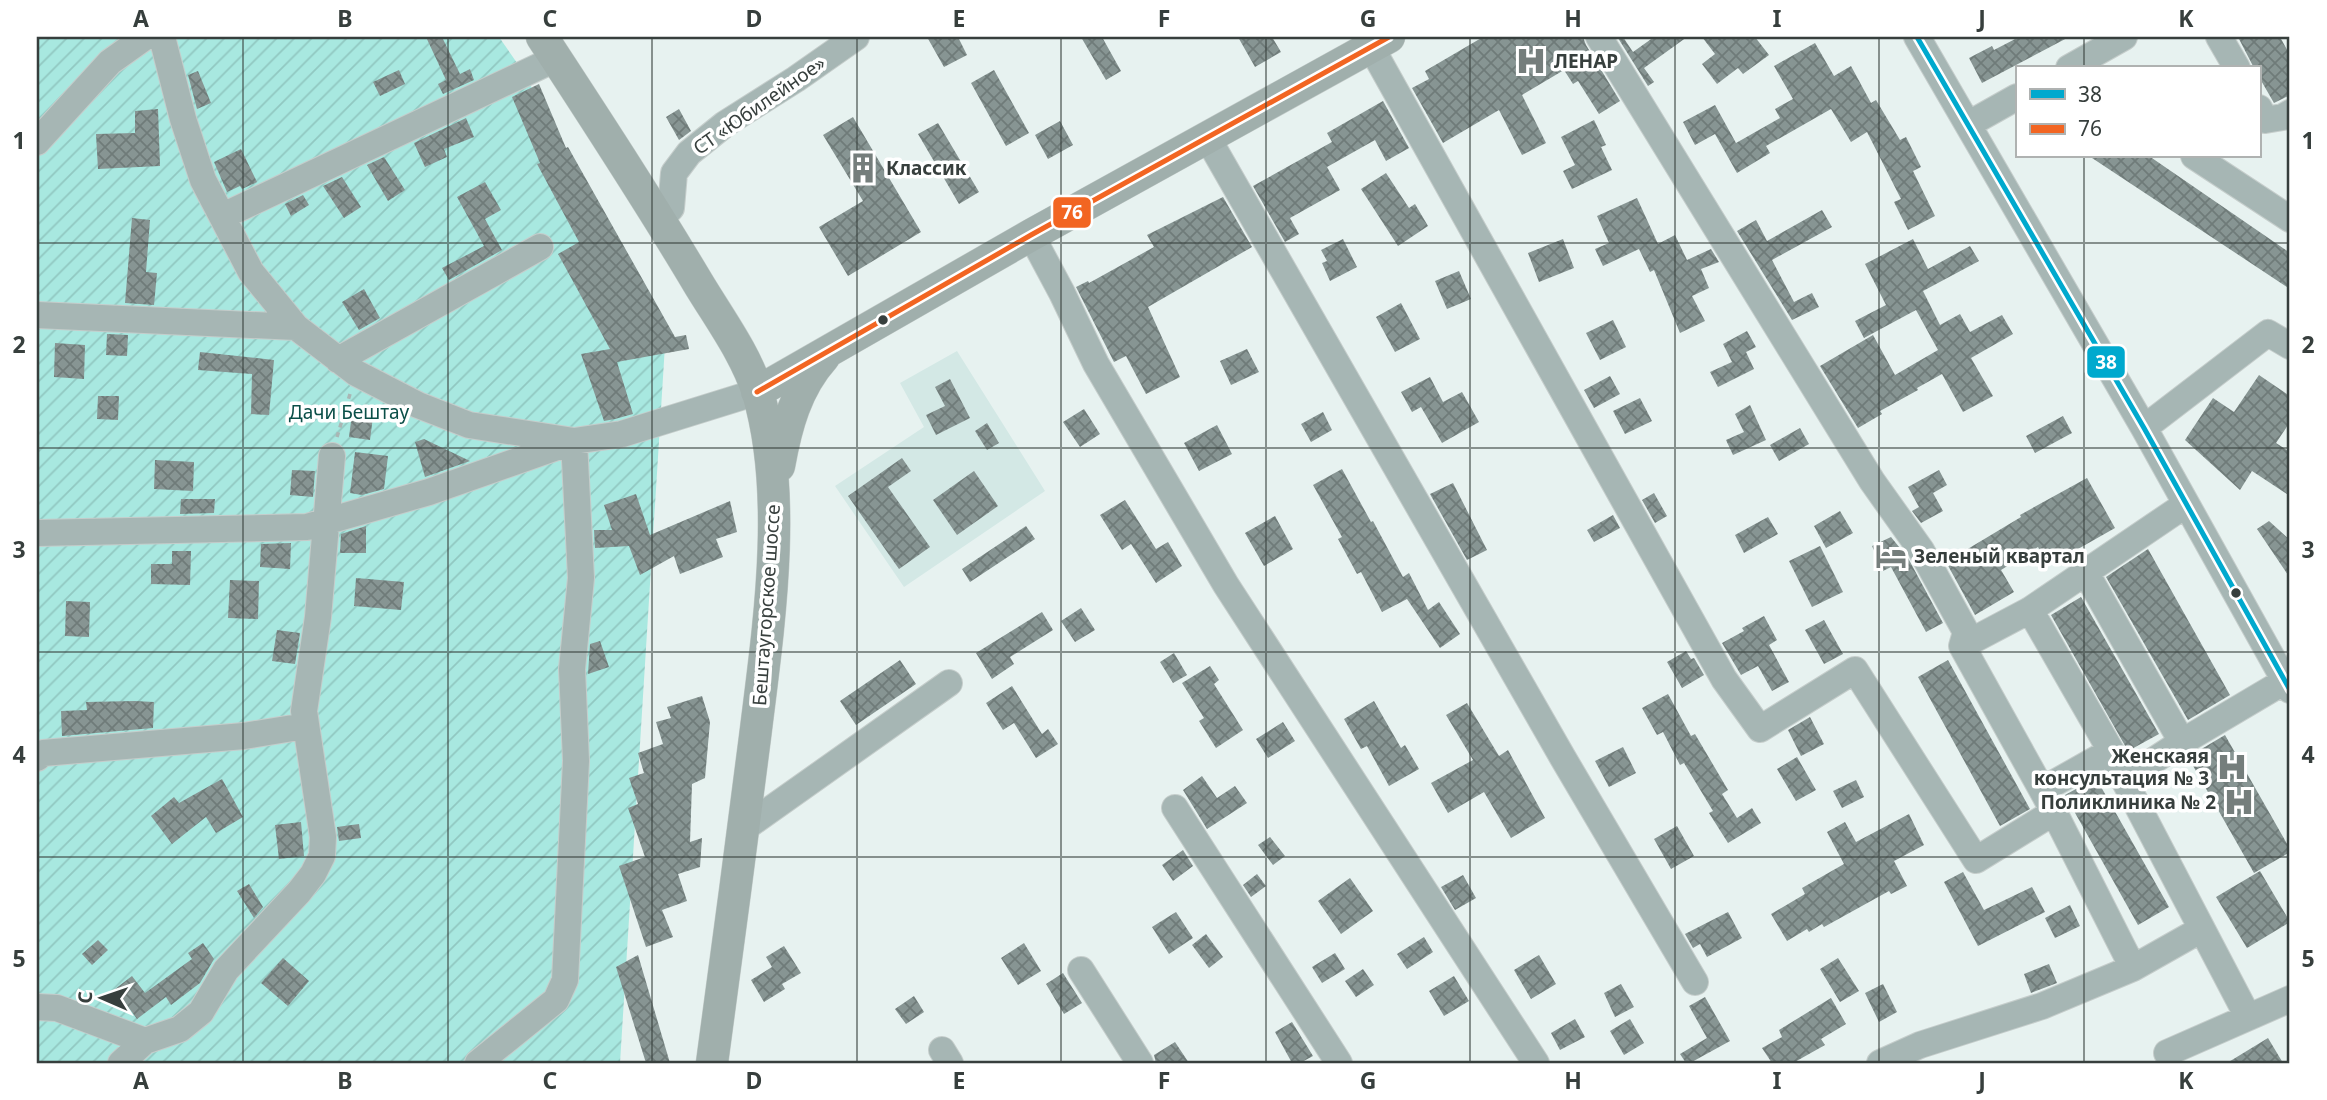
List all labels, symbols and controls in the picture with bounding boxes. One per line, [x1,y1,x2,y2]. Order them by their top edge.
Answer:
text: A [133,2,149,34]
text: B [337,2,353,34]
text: C [543,2,558,34]
text: D [746,2,762,34]
text: E [953,2,965,34]
text: F [1158,2,1170,34]
text: G [1360,2,1376,34]
text: H [1564,2,1582,34]
text: I [1773,2,1782,34]
text: J [1976,2,1986,34]
text: K [2178,2,2194,34]
hospital icon: ЛЕНАР [1514,44,1548,78]
place label: ЛЕНАР [1554,48,1618,74]
street label: СТ «Юбилейное» [688,50,830,160]
legend [2016,66,2260,158]
text: 38 [2078,80,2102,108]
text: 76 [2078,114,2102,142]
text: 1 [12,124,26,156]
text: 1 [2301,124,2315,156]
building icon: Классик [846,151,880,185]
place label: Классик [886,155,967,181]
line badge: 76 [1052,196,1092,229]
text: 76 [1061,199,1083,225]
unlabelled marker [876,313,890,327]
text: 2 [12,328,26,360]
text: 2 [2301,328,2315,360]
line badge: 38 [2086,345,2126,379]
text: 38 [2095,349,2117,375]
park label: Дачи Бештау [289,399,409,425]
street label: Бештаугорское шоссе [746,503,786,707]
text: 3 [12,533,26,565]
text: 3 [2301,533,2315,565]
hotel icon: Зеленый квартал [1874,539,1908,573]
place label: Зеленый квартал [1914,543,2085,569]
unlabelled marker [2229,586,2243,600]
text: 4 [12,738,26,770]
text: 4 [2301,738,2315,770]
place label: Женскаяя консультация № 3 [2034,743,2209,791]
hospital icon: Женскаяя консультация № 3 [2215,750,2249,784]
hospital icon: Поликлиника № 2 [2222,785,2256,819]
place label: Поликлиника № 2 [2041,789,2216,815]
text: 5 [12,942,26,974]
text: 5 [2301,942,2315,974]
north arrow [66,964,136,1034]
text: С [72,991,98,1004]
text: A [133,1064,149,1096]
text: B [337,1064,353,1096]
text: C [543,1064,558,1096]
text: D [746,1064,762,1096]
text: E [953,1064,965,1096]
text: F [1158,1064,1170,1096]
text: G [1360,1064,1376,1096]
text: H [1564,1064,1582,1096]
text: I [1773,1064,1782,1096]
text: J [1976,1064,1986,1096]
text: K [2178,1064,2194,1096]

